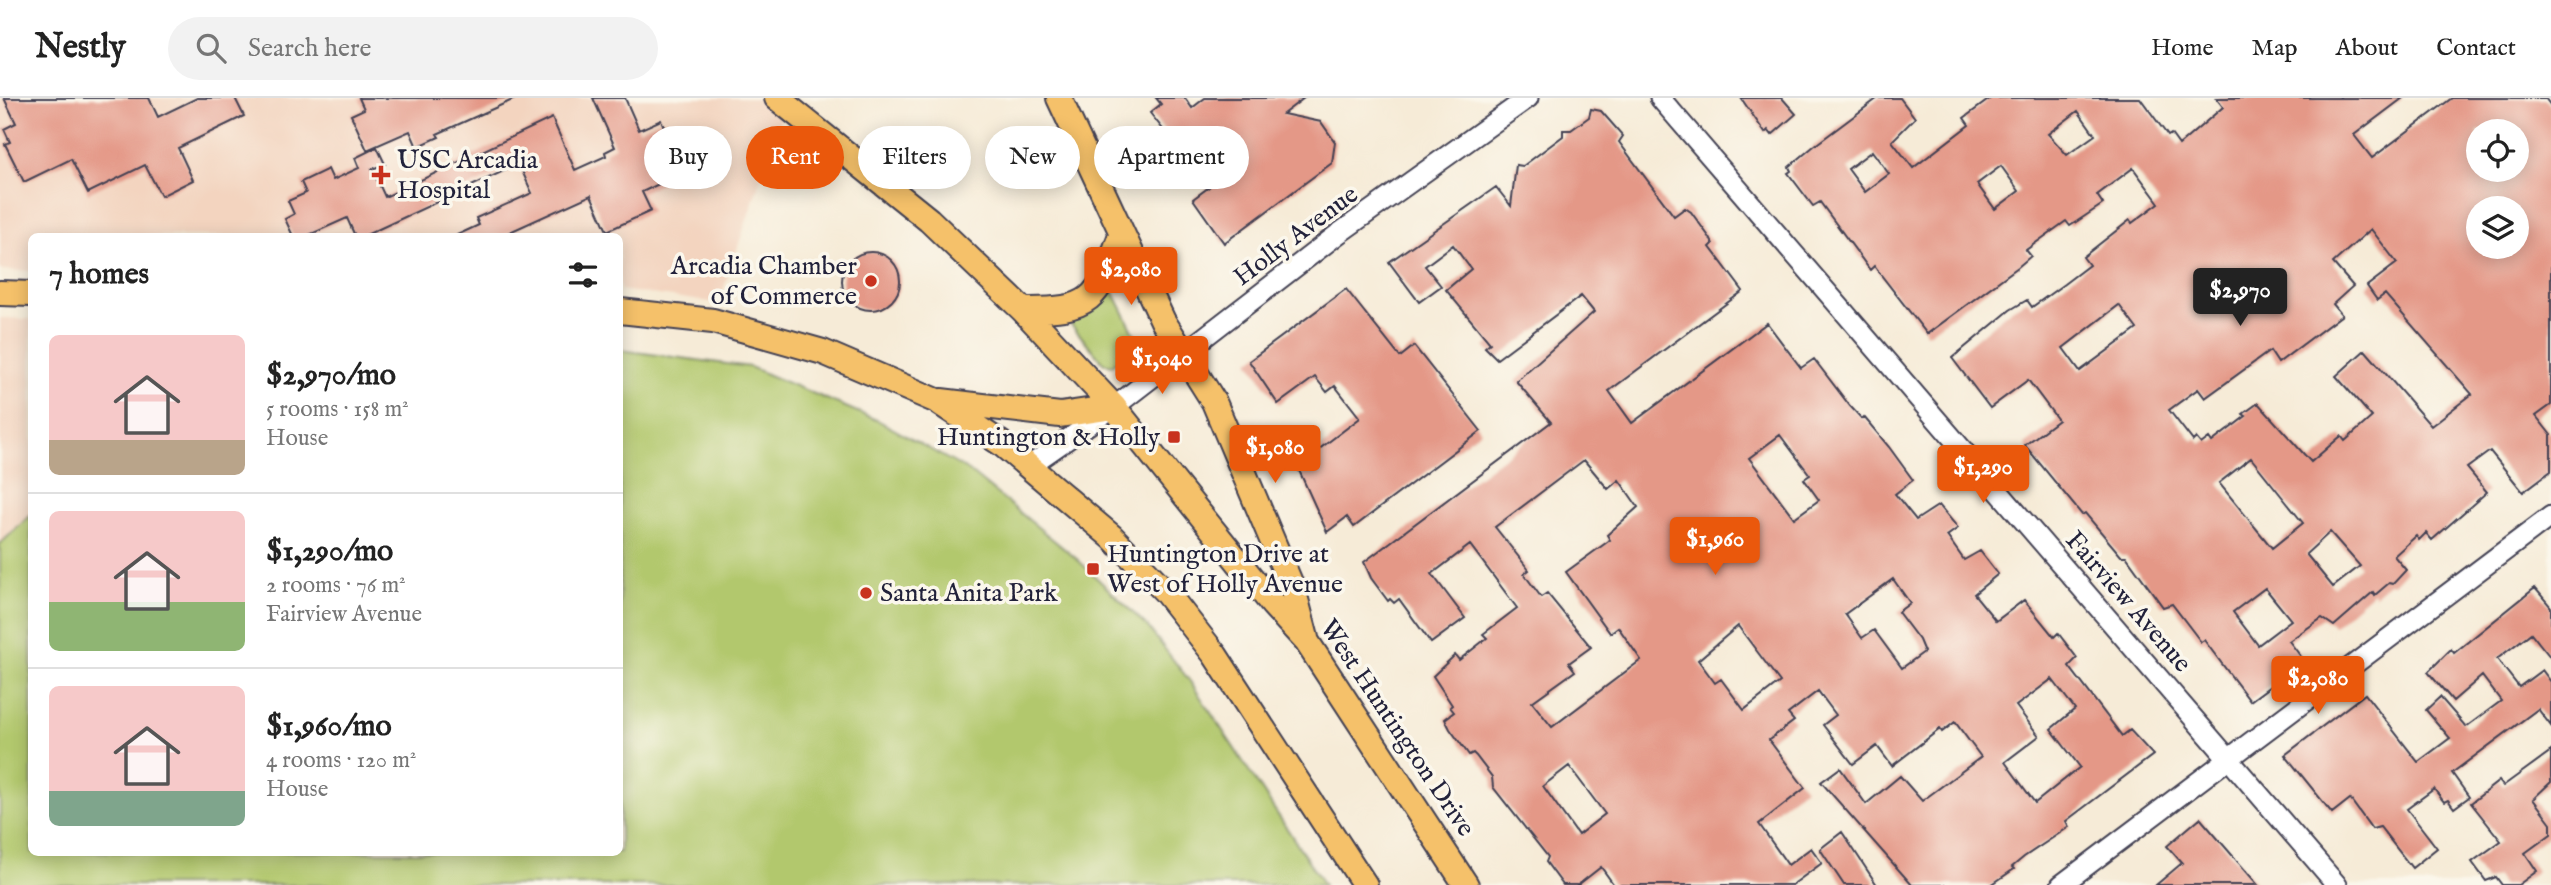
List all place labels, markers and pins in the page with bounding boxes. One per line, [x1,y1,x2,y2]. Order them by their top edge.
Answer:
place label: USC Arcadia Hospital [397,144,539,207]
marker: USC Arcadia Hospital [371,165,391,185]
pin: $2,080 [1074,248,1188,307]
place label: Arcadia Chamber of Commerce [670,250,857,313]
pin: $2,970 [2183,268,2297,328]
marker: Arcadia Chamber of Commerce [863,273,879,289]
pin: $1,040 [1105,336,1219,396]
place label: Huntington & Holly [937,421,1160,454]
pin: $1,080 [1218,426,1332,485]
marker: Huntington & Holly [1166,429,1182,445]
pin: $1,290 [1926,446,2040,505]
pin: $1,960 [1658,518,1772,577]
place label: Huntington Drive at West of Holly Avenue [1107,538,1343,601]
marker: Huntington Drive at West of Holly Avenue [1085,561,1101,577]
place label: Santa Anita Park [880,577,1059,610]
marker: Santa Anita Park [858,585,874,601]
pin: $2,080 [2261,656,2375,716]

